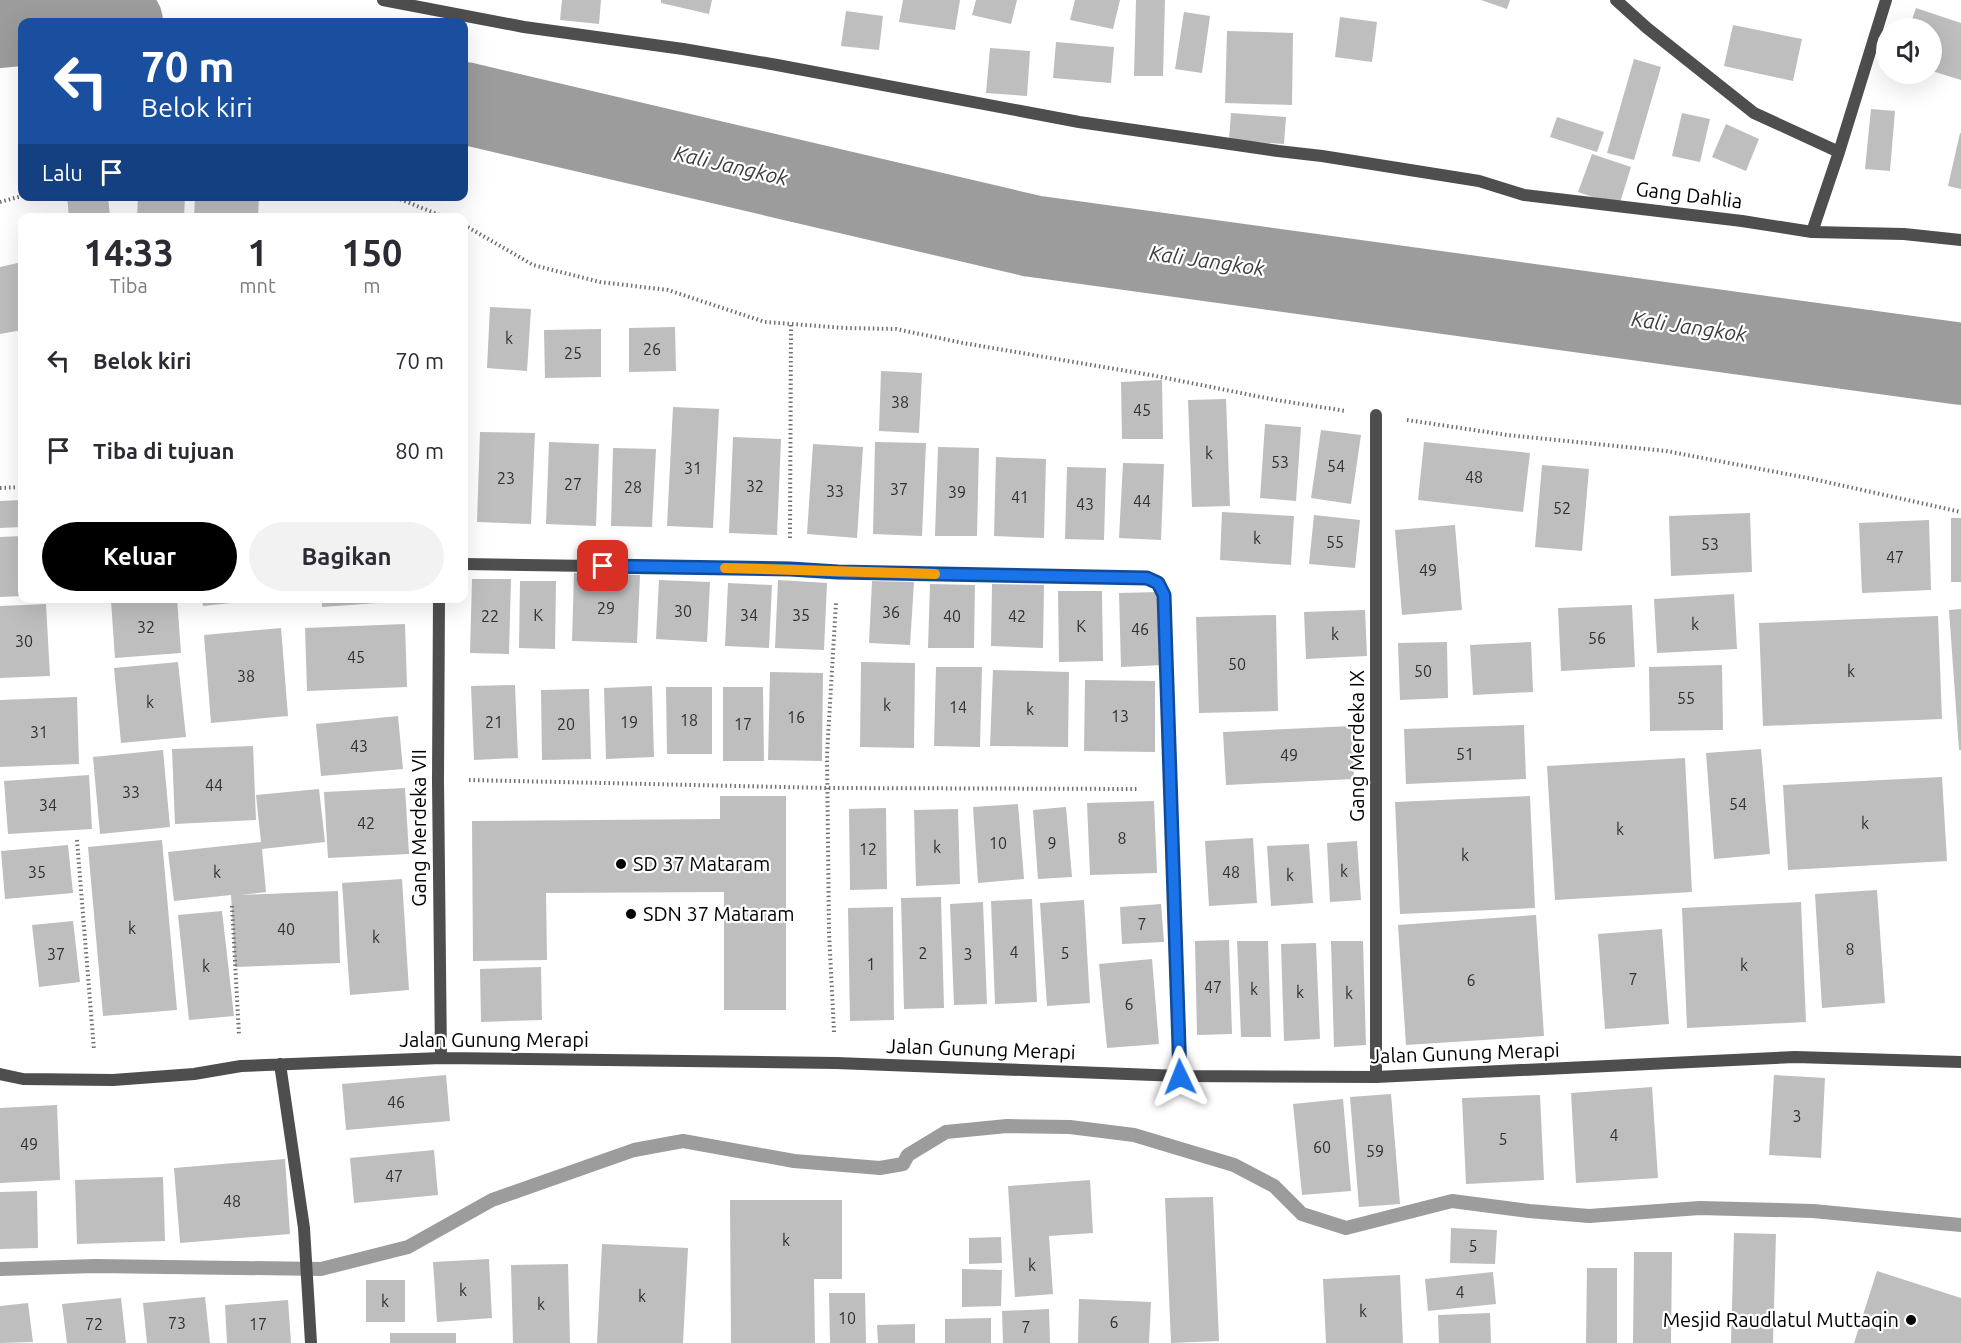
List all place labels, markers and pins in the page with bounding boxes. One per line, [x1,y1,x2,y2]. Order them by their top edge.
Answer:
pin [577,540,628,591]
place label: SD 37 Mataram [633,852,770,875]
marker: SD 37 Mataram [614,857,628,871]
place label: SDN 37 Mataram [643,902,794,925]
marker: SDN 37 Mataram [624,907,638,921]
place label: Mesjid Raudlatul Muttaqin [1663,1308,1899,1331]
marker: Mesjid Raudlatul Muttaqin [1904,1313,1918,1327]

